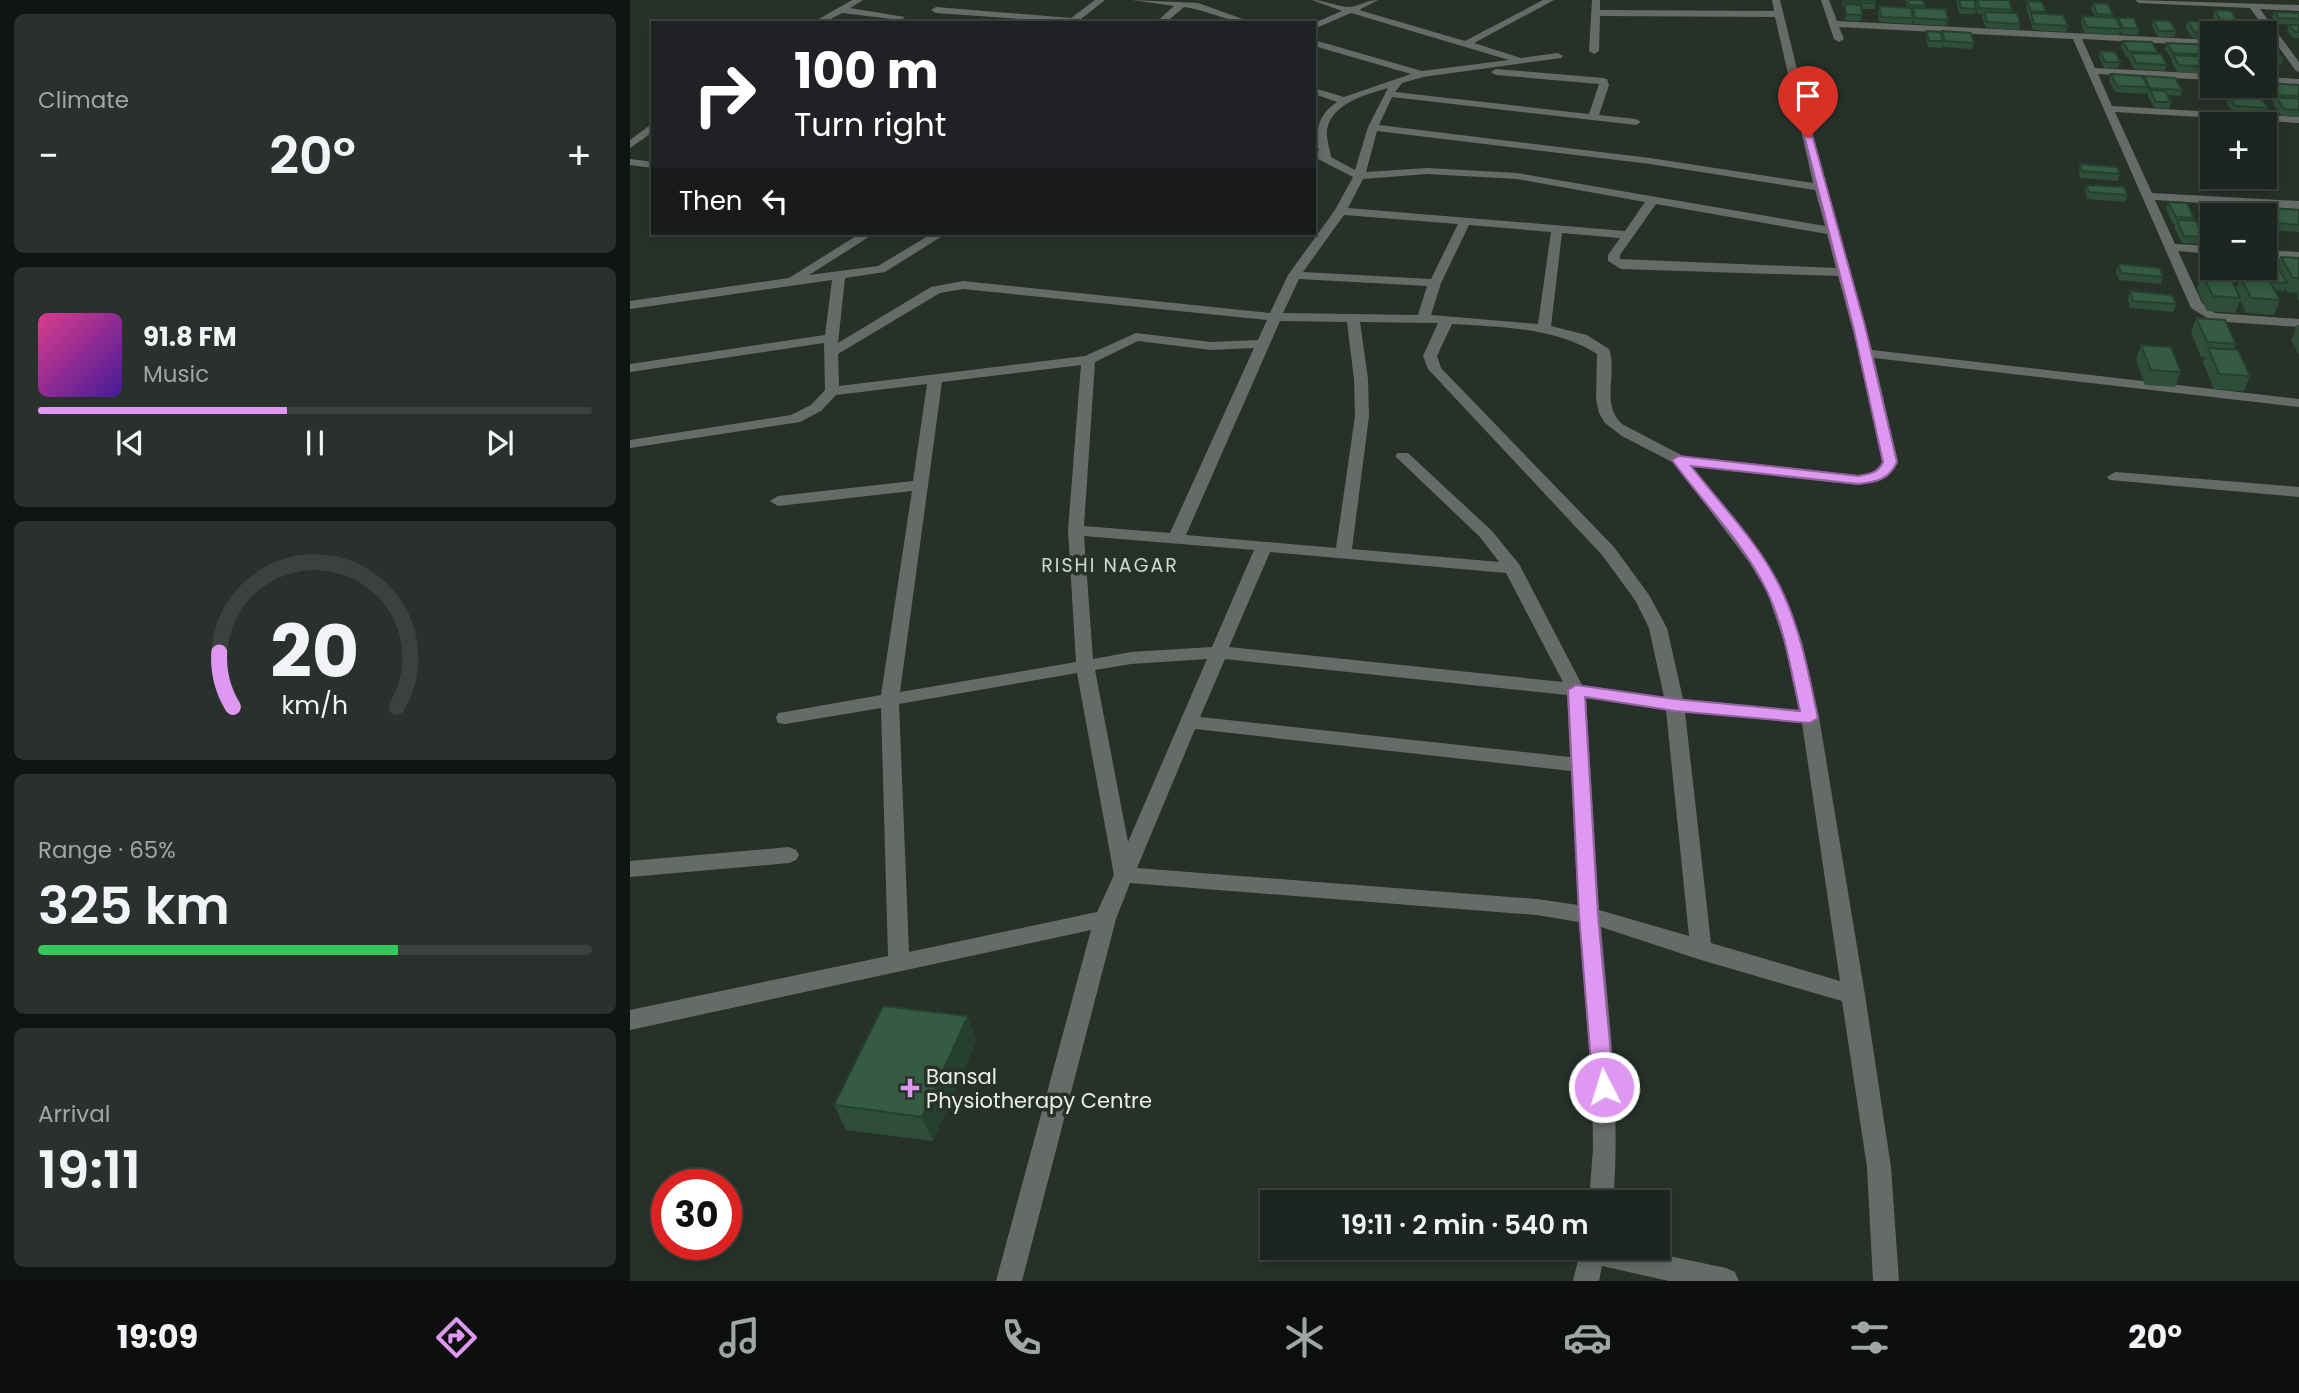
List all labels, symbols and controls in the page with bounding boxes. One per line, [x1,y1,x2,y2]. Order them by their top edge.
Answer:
map controls [2200,21,2277,280]
button: search [2200,21,2277,98]
text: 100 m [794,37,939,105]
icon: right [679,49,770,140]
pin [1778,66,1838,138]
icon: arrive [1789,77,1827,115]
text: Climate [38,84,129,116]
text: Turn right [794,102,946,147]
button: + [2200,112,2277,189]
text: 20° [269,119,356,192]
text: − [38,129,59,182]
text: + [566,129,592,182]
icon: left [756,182,794,220]
text: Then [679,183,742,219]
button: − [2200,203,2277,280]
text: 91.8 FM [143,319,237,355]
text: Music [143,358,209,390]
icon: previous [111,424,149,462]
icon: pause [296,424,334,462]
icon: next [481,424,519,462]
district label: RISHI NAGAR [1041,552,1179,579]
text: 20 [270,601,360,702]
text: km/h [282,687,348,722]
text: Range · 65% [38,834,176,866]
text: 325 km [38,869,230,942]
position arrow [1567,1050,1641,1124]
place label: Bansal Physiotherapy Centre [926,1062,1152,1115]
marker: Bansal Physiotherapy Centre [900,1078,920,1098]
text: Arrival [38,1098,110,1130]
text: 19:11 [38,1133,141,1206]
speed limit sign: 30 [651,1169,742,1260]
text: 19:11 · 2 min · 540 m [1341,1207,1589,1243]
icon: directions [432,1313,481,1362]
icon: music [715,1313,764,1362]
icon: phone [997,1313,1046,1362]
icon: climate [1280,1313,1329,1362]
icon: car [1563,1313,1612,1362]
icon: filters [1845,1313,1894,1362]
text: 19:09 [117,1314,198,1359]
text: 20° [2128,1314,2182,1359]

